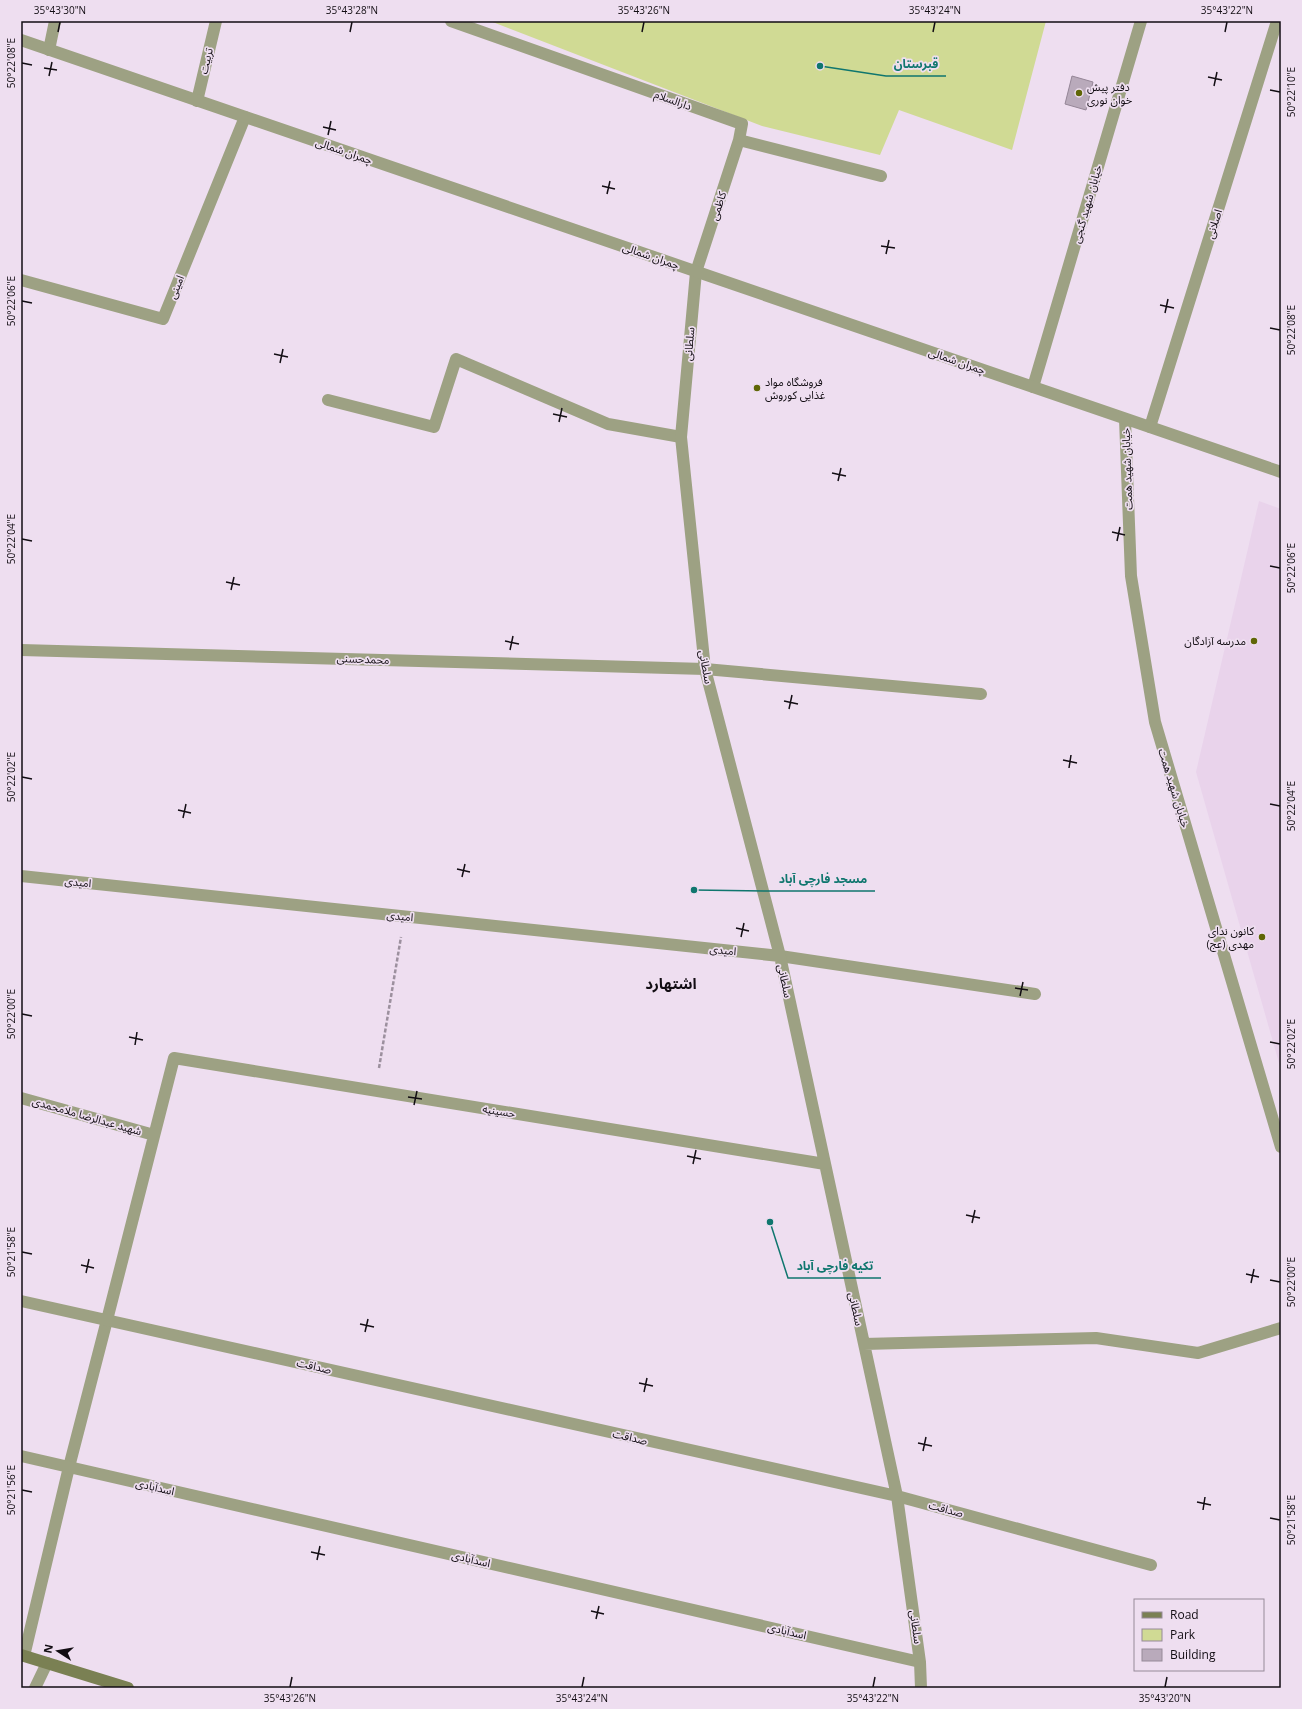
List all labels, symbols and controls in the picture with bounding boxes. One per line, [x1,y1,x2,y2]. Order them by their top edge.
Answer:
text: 35°43'30"N [34,3,86,17]
text: 35°43'28"N [326,3,378,17]
text: 35°43'26"N [618,3,670,17]
text: 35°43'24"N [909,3,961,17]
text: 35°43'22"N [1201,3,1253,17]
text: 50°22'08"E [4,38,18,88]
street label: تربیت [195,46,216,75]
callout: قبرستان [886,52,946,76]
text: قبرستان [894,55,938,72]
text: 50°22'10"E [1284,67,1298,117]
place label: دفتر پیش خوان نوری [1087,79,1133,107]
street label: دارالسلام [652,86,694,114]
marker: دفتر پیش خوان نوری [1074,88,1084,98]
street label: چمران شمالی [313,134,375,168]
street label: خیابان شهید گنجی [1068,162,1105,245]
street label: کاظمی [706,189,729,222]
street label: اصلانی [1202,207,1225,240]
street label: چمران شمالی [620,239,682,273]
street label: امینی [164,273,187,301]
text: 50°22'06"E [4,276,18,326]
text: 50°22'08"E [1284,305,1298,355]
street label: سلطانی [680,326,697,362]
street label: چمران شمالی [926,344,988,378]
place label: فروشگاه مواد غذایی کوروش [765,374,826,402]
marker: فروشگاه مواد غذایی کوروش [752,383,762,393]
street label: خیابان شهید همت [1118,427,1135,510]
text: 50°22'04"E [4,514,18,564]
text: 50°22'06"E [1284,543,1298,593]
place label: مدرسه آزادگان [1184,633,1246,648]
marker: مدرسه آزادگان [1249,636,1259,646]
street label: سلطانی [696,649,717,685]
street label: محمدحسنی [336,650,390,667]
street label: خیابان شهید همت [1155,746,1194,830]
text: 50°22'02"E [4,752,18,802]
text: 50°22'04"E [1284,781,1298,831]
callout: مسجد فارچی آباد [770,867,875,891]
text: مسجد فارچی آباد [779,870,867,888]
street label: امیدی [64,873,92,890]
street label: امیدی [386,907,414,924]
place label: کانون ندای مهدی (عج) [1206,923,1254,952]
marker: کانون ندای مهدی (عج) [1257,932,1267,942]
street label: امیدی [709,941,737,958]
street label: سلطانی [775,963,796,999]
district label: اشتهارد [645,973,697,993]
text: 50°22'00"E [4,989,18,1039]
text: 50°22'02"E [1284,1019,1298,1069]
street label: شهید عبدالرضا ملامحمدی [31,1093,144,1139]
street label: حسینیه [482,1101,517,1121]
text: 50°21'58"E [4,1227,18,1277]
callout: تکیه فارچی آباد [788,1254,881,1278]
text: تکیه فارچی آباد [797,1257,874,1275]
text: 50°22'00"E [1284,1257,1298,1307]
street label: سلطانی [846,1291,867,1327]
street label: صداقت [295,1354,333,1377]
street label: صداقت [611,1425,649,1448]
text: 50°21'56"E [4,1465,18,1515]
street label: اسدآبادی [134,1475,176,1498]
text: 50°21'58"E [1284,1495,1298,1545]
street label: صداقت [927,1497,965,1520]
street label: اسدآبادی [450,1547,492,1570]
legend [1134,1599,1264,1671]
text: Road [1170,1606,1199,1623]
street label: سلطانی [907,1609,926,1645]
street label: اسدآبادی [766,1619,808,1642]
text: Park [1170,1626,1196,1643]
north arrow [38,1631,78,1671]
text: N [39,1643,56,1655]
text: Building [1170,1646,1216,1663]
text: 35°43'26"N [264,1691,316,1705]
text: 35°43'24"N [556,1691,608,1705]
text: 35°43'22"N [847,1691,899,1705]
text: 35°43'20"N [1139,1691,1191,1705]

